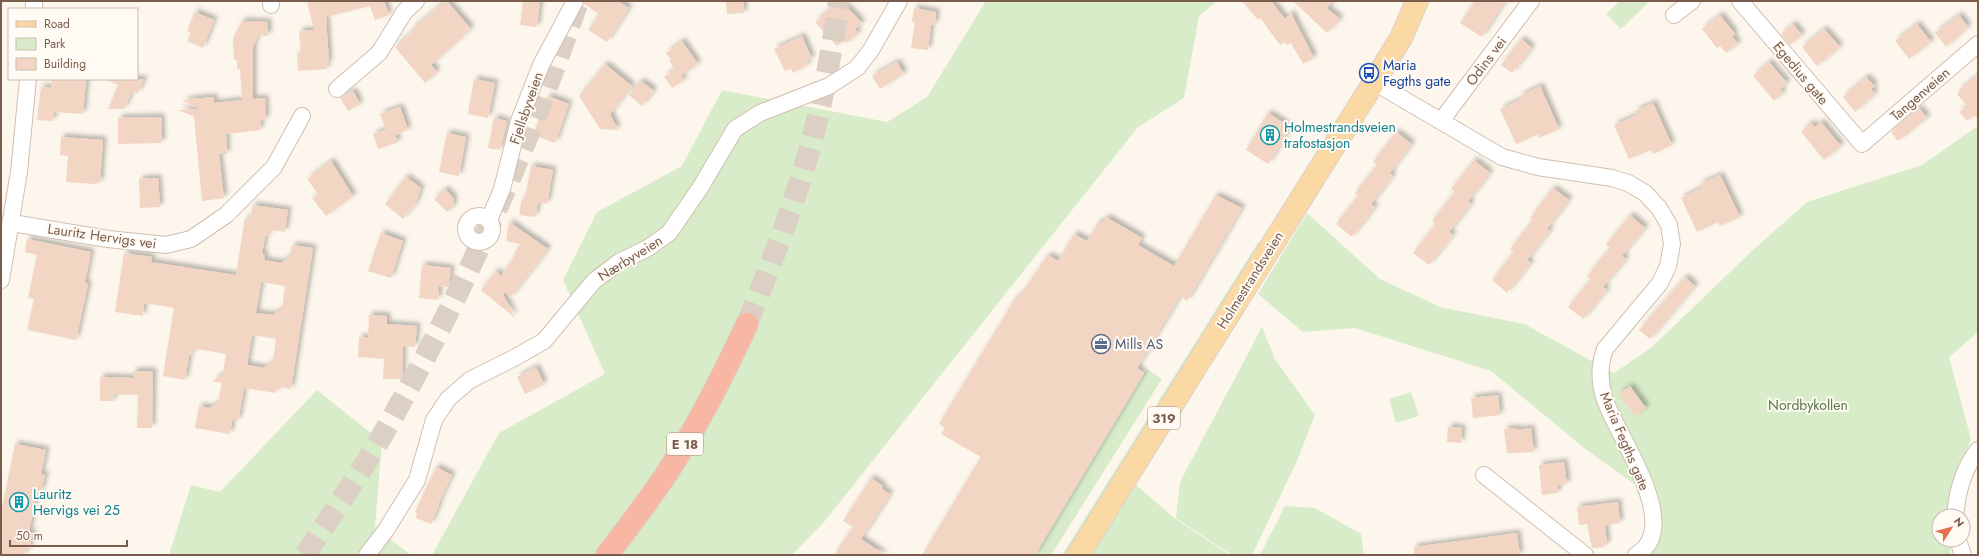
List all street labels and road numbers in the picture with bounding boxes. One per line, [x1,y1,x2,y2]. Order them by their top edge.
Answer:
street label: Odins vei [1461,32,1511,90]
street label: Egedius gate [1769,37,1833,109]
street label: Tangenveien [1886,62,1954,126]
street label: Fjellsbyveien [504,69,548,147]
street label: Lauritz Hervigs vei [46,218,158,254]
street label: Holmestrandsveien [1212,227,1288,333]
street label: Nærbyveien [594,230,666,286]
street label: Maria Fegths gate [1595,389,1655,493]
road number: 319 [1148,407,1180,429]
road number: E 18 [667,433,703,455]

